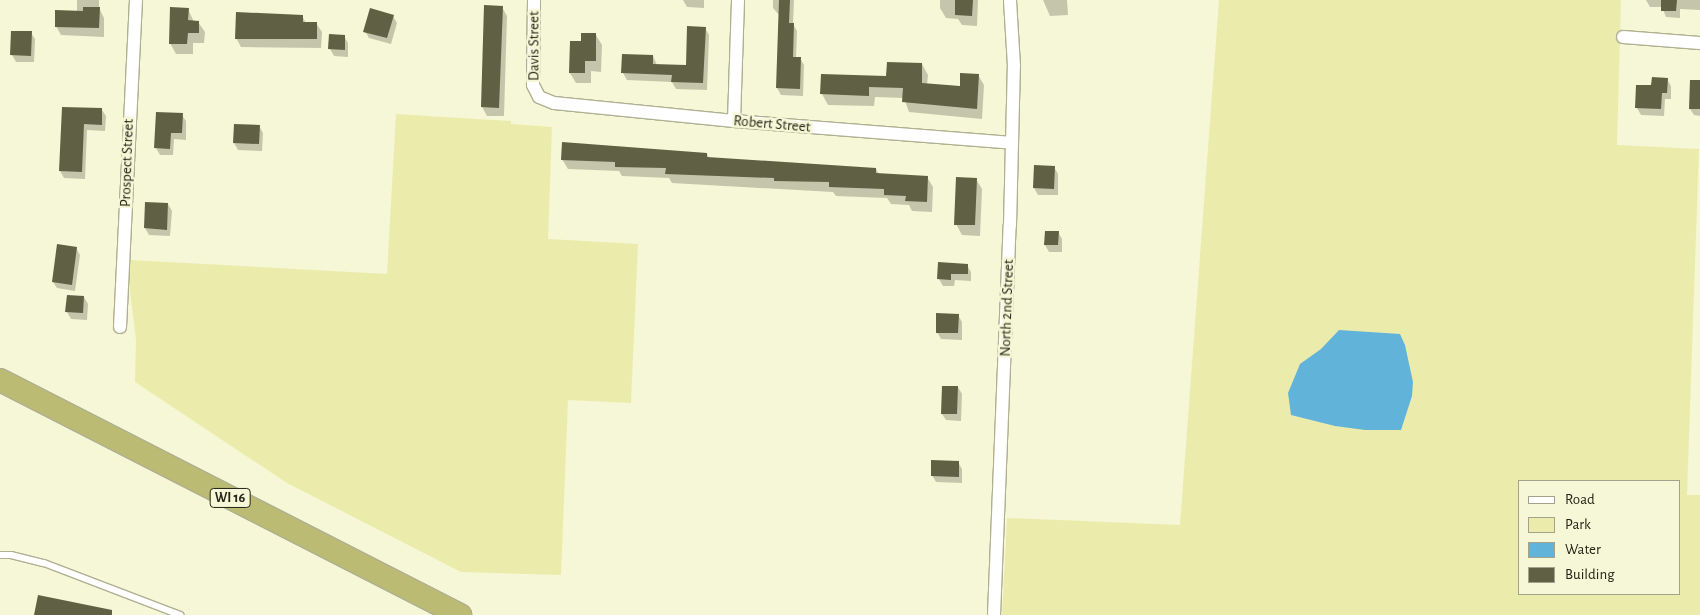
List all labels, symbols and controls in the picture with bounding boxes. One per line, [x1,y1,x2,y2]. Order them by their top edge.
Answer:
street label: Davis Street [525,11,543,81]
street label: Robert Street [733,112,811,136]
street label: Prospect Street [116,119,138,207]
street label: North 2nd Street [996,259,1018,357]
legend [1518,480,1680,595]
road number: WI 16 [209,486,251,509]
text: Road [1565,492,1595,507]
text: Park [1565,517,1591,532]
text: Water [1565,542,1601,557]
text: Building [1565,567,1615,582]

